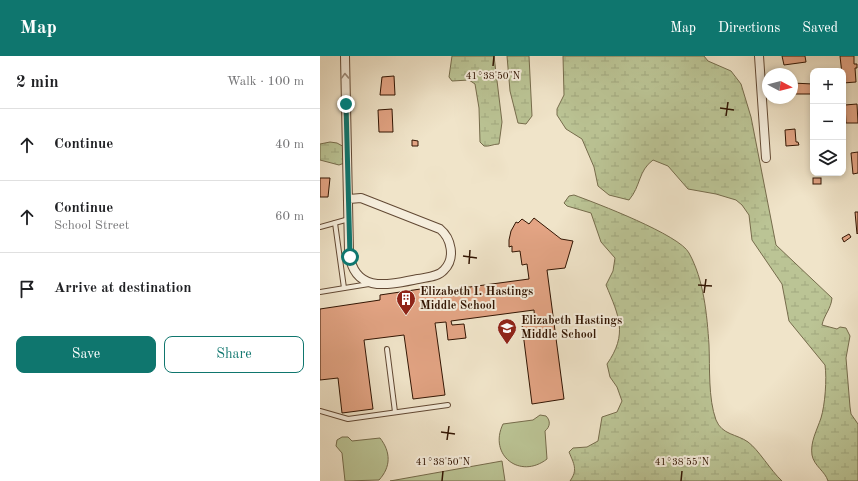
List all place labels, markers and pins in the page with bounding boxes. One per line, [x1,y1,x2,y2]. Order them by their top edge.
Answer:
place label: Elizabeth I. Hastings Middle School [420,286,533,312]
building icon: Elizabeth I. Hastings Middle School [395,288,417,316]
place label: Elizabeth Hastings Middle School [521,315,622,341]
school or university icon: Elizabeth Hastings Middle School [496,317,518,345]

